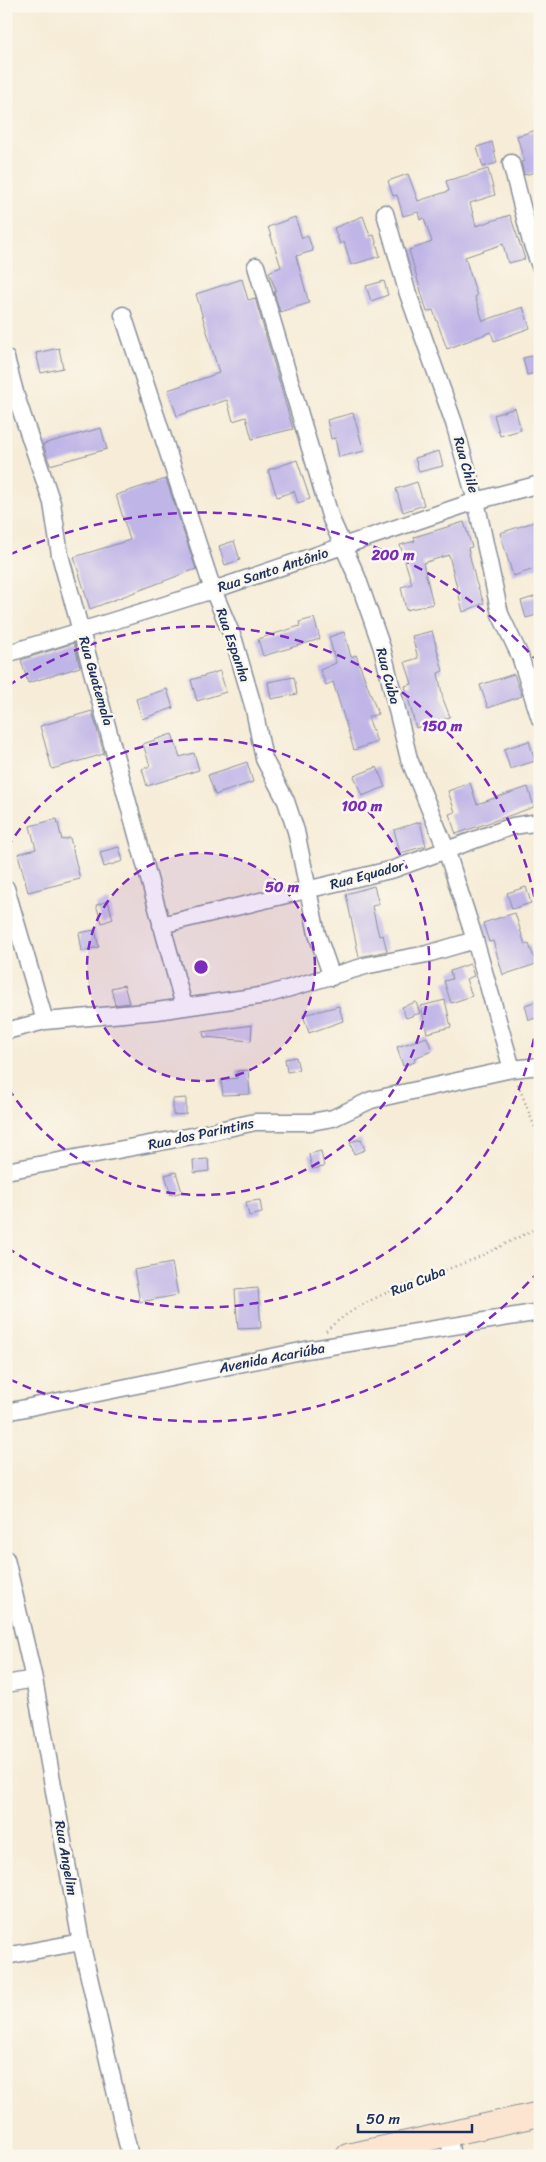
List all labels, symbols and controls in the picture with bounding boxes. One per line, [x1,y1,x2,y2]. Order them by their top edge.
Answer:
street label: Rua Chile [446,434,486,496]
street label: Rua Santo Antônio [214,540,332,600]
text: 200 m [370,542,415,568]
street label: Rua Espanha [209,604,257,686]
street label: Rua Guatemala [71,633,121,729]
street label: Rua Cuba [368,645,408,707]
text: 150 m [422,713,463,739]
text: 100 m [342,793,383,819]
street label: Rua Equador [327,853,408,897]
text: 50 m [265,874,300,900]
centre of rings [192,958,210,976]
street label: Rua dos Parintins [146,1110,257,1157]
street label: Rua Cuba [387,1259,449,1303]
street label: Avenida Acariúba [216,1336,327,1381]
street label: Rua Angelim [47,1818,85,1898]
scale bar [358,2102,472,2134]
text: 50 m [366,2106,401,2132]

